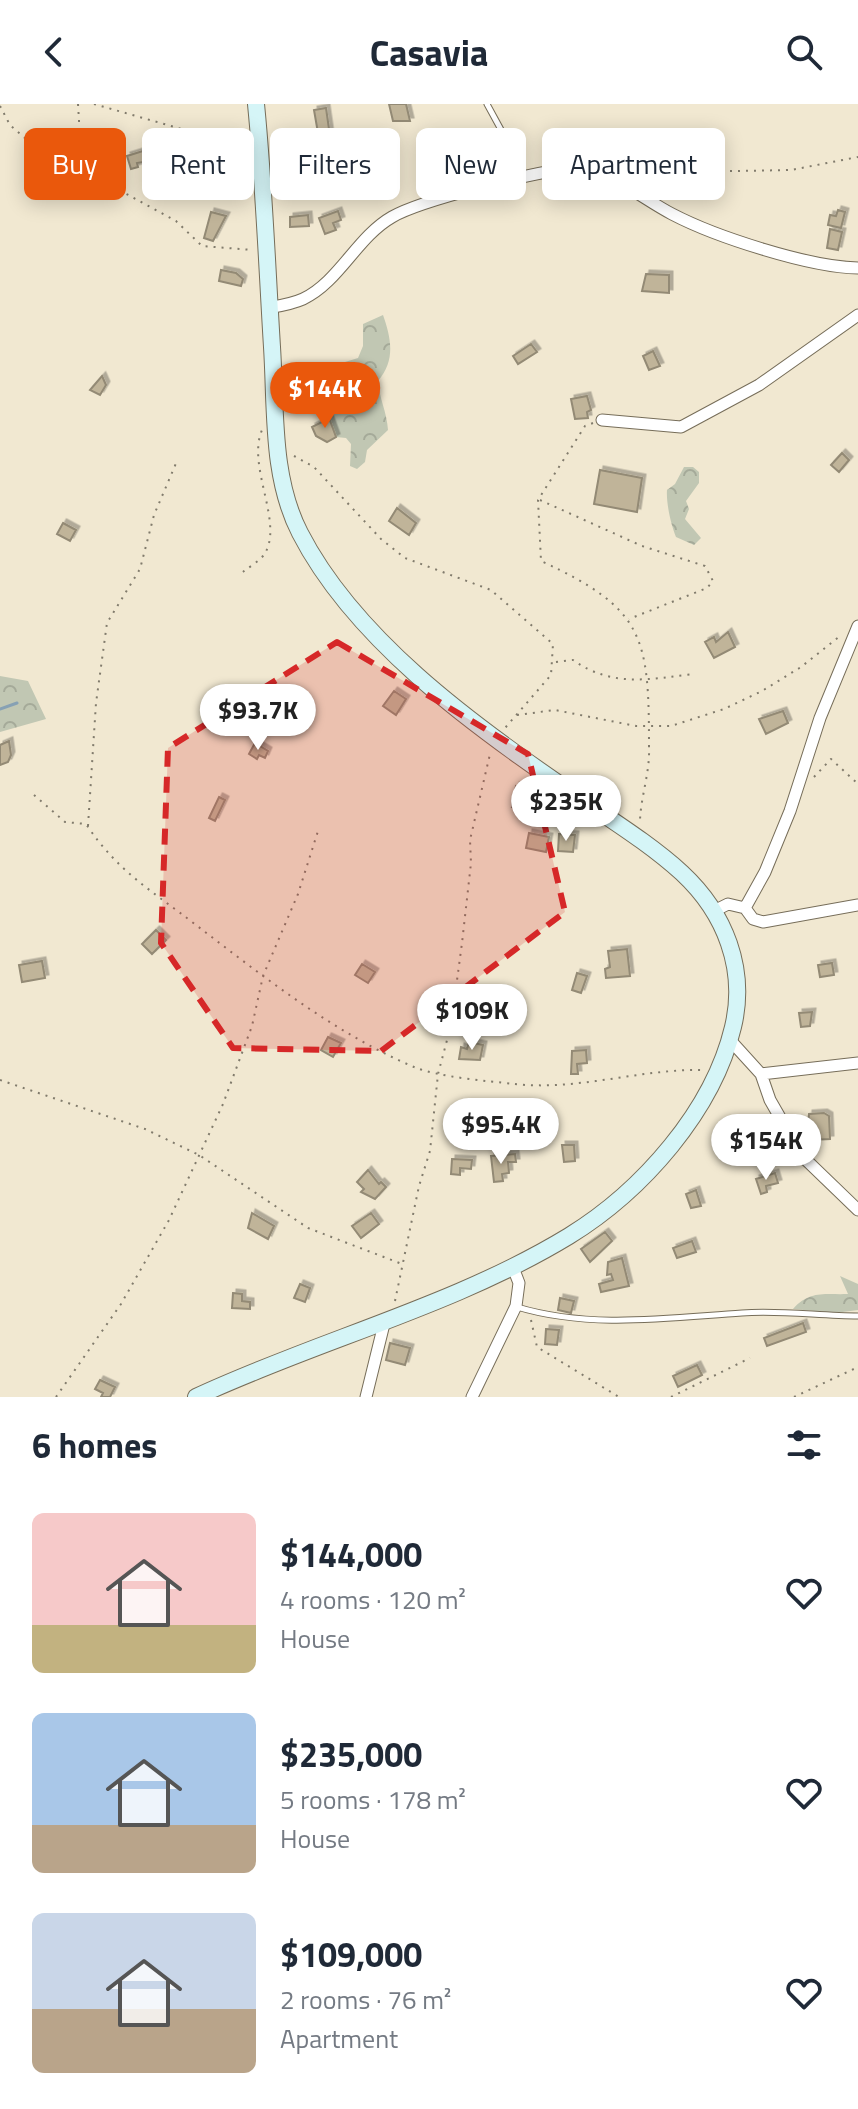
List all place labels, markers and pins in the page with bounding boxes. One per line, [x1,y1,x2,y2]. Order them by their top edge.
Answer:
pin: $144K [269,362,381,430]
pin: $93.7K [193,684,323,752]
pin: $235K [510,775,622,843]
pin: $109K [416,984,528,1052]
pin: $95.4K [436,1098,566,1166]
pin: $154K [710,1114,822,1182]

